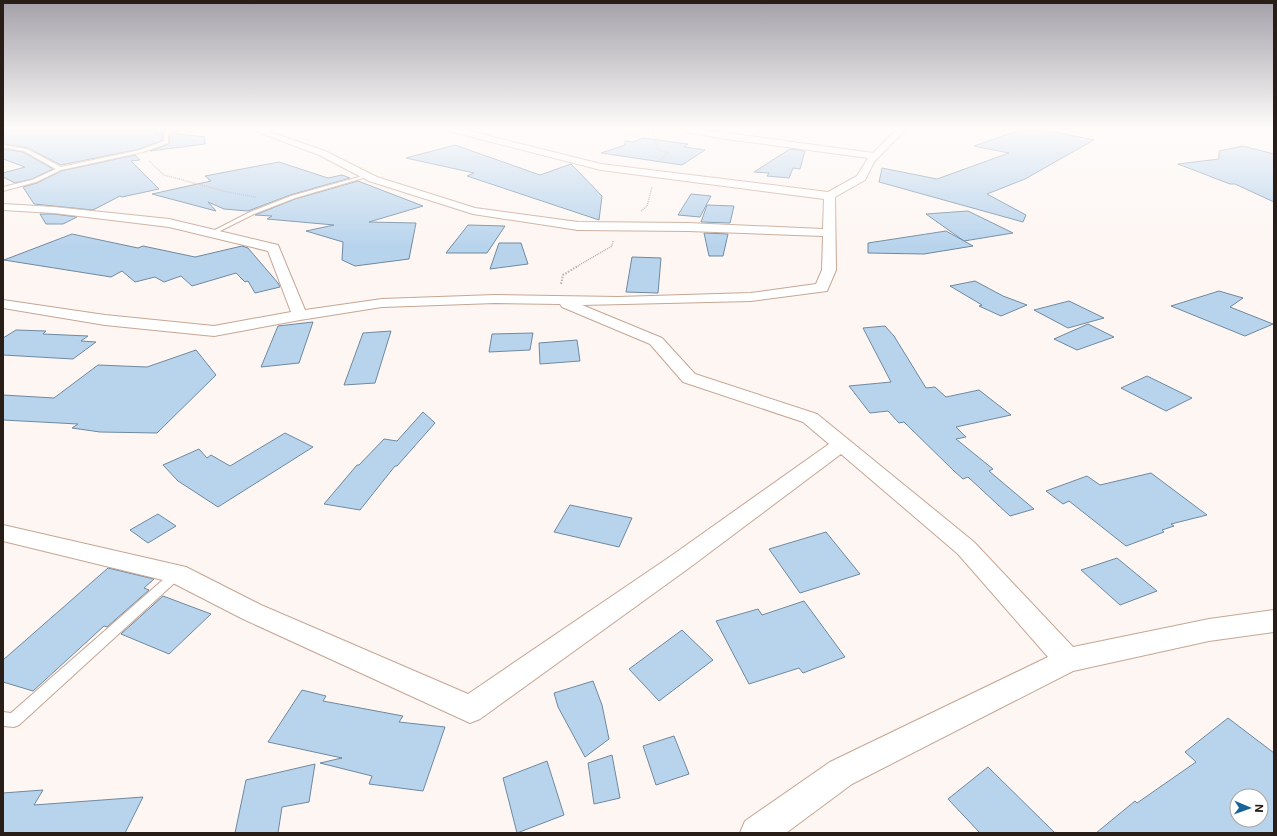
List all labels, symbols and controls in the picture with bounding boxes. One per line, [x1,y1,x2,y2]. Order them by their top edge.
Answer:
north arrow [1229,788,1269,828]
text: N [1252,804,1266,813]

